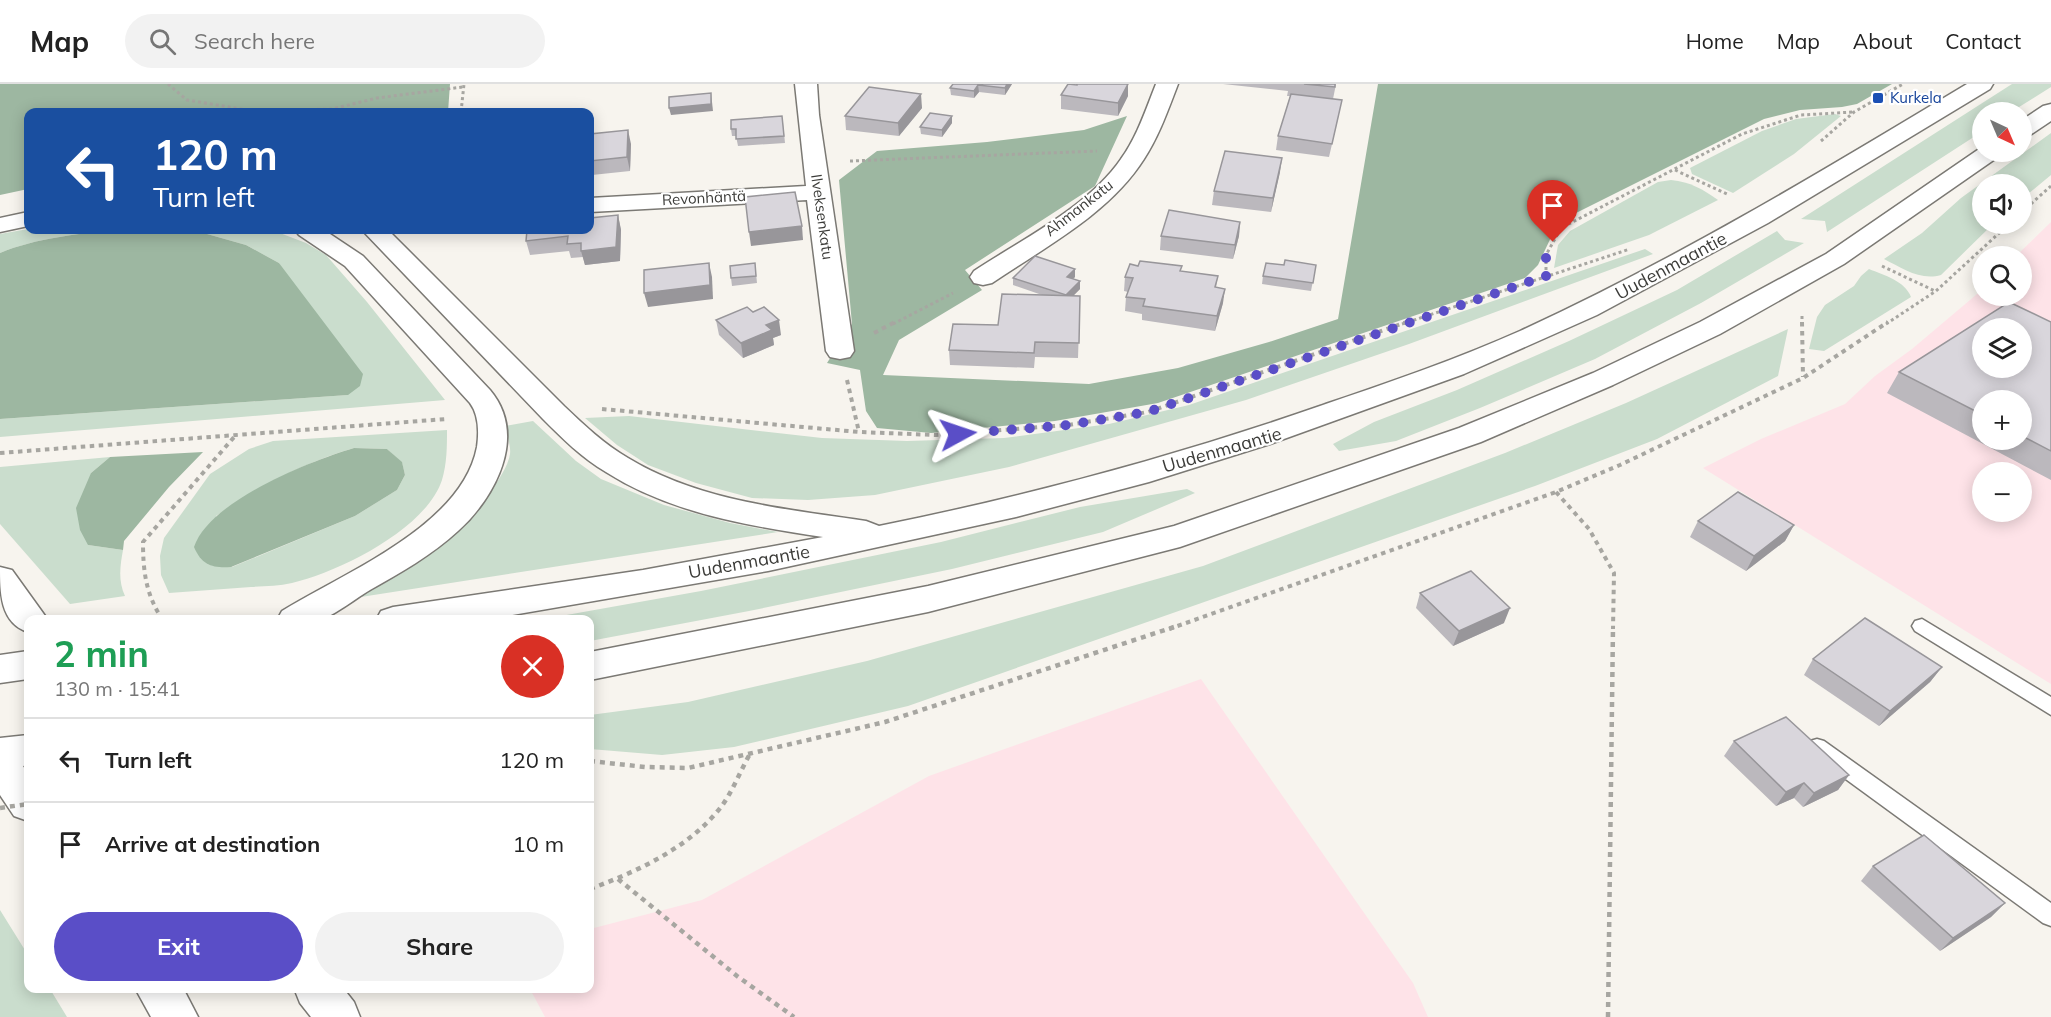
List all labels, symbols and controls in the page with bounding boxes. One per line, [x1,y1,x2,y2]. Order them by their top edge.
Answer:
search box [125,14,545,68]
text: Map [30,24,89,59]
icon: search [146,25,179,58]
text: Search here [194,27,315,55]
text: Home [1686,28,1744,54]
text: Map [1777,28,1820,54]
text: About [1853,28,1912,54]
text: Contact [1945,28,2021,54]
place label: Kurkela [1890,88,1942,107]
marker: Kurkela [1871,91,1885,105]
north arrow [1972,102,2032,162]
map controls [1972,102,2032,522]
text: 120 m [153,128,278,181]
icon: left [54,132,132,210]
street label: Ilveksenkatu [807,173,838,261]
button: sound [1972,174,2032,234]
street label: Ahmankatu [1041,175,1117,240]
text: Turn left [153,180,255,214]
pin [1527,180,1578,242]
street label: Revonhäntä [661,186,747,209]
icon: arrive [1536,189,1569,222]
street label: Uudenmaantie [1611,227,1730,305]
button: search [1972,246,2032,306]
button: layers [1972,318,2032,378]
button: + [1972,390,2032,450]
position arrow [926,402,990,466]
street label: Uudenmaantie [1160,422,1284,478]
button: − [1972,462,2032,522]
street label: Uudenmaantie [686,540,811,584]
text: 2 min [54,631,149,676]
button: close [501,635,564,698]
text: 130 m · 15:41 [54,676,180,701]
icon: left [54,744,87,777]
text: Turn left [105,746,192,774]
text: 120 m [499,746,564,774]
icon: arrive [54,828,87,861]
text: Arrive at destination [105,830,320,858]
text: 10 m [513,830,564,858]
button: Exit [54,912,303,981]
button: Share [315,912,564,981]

